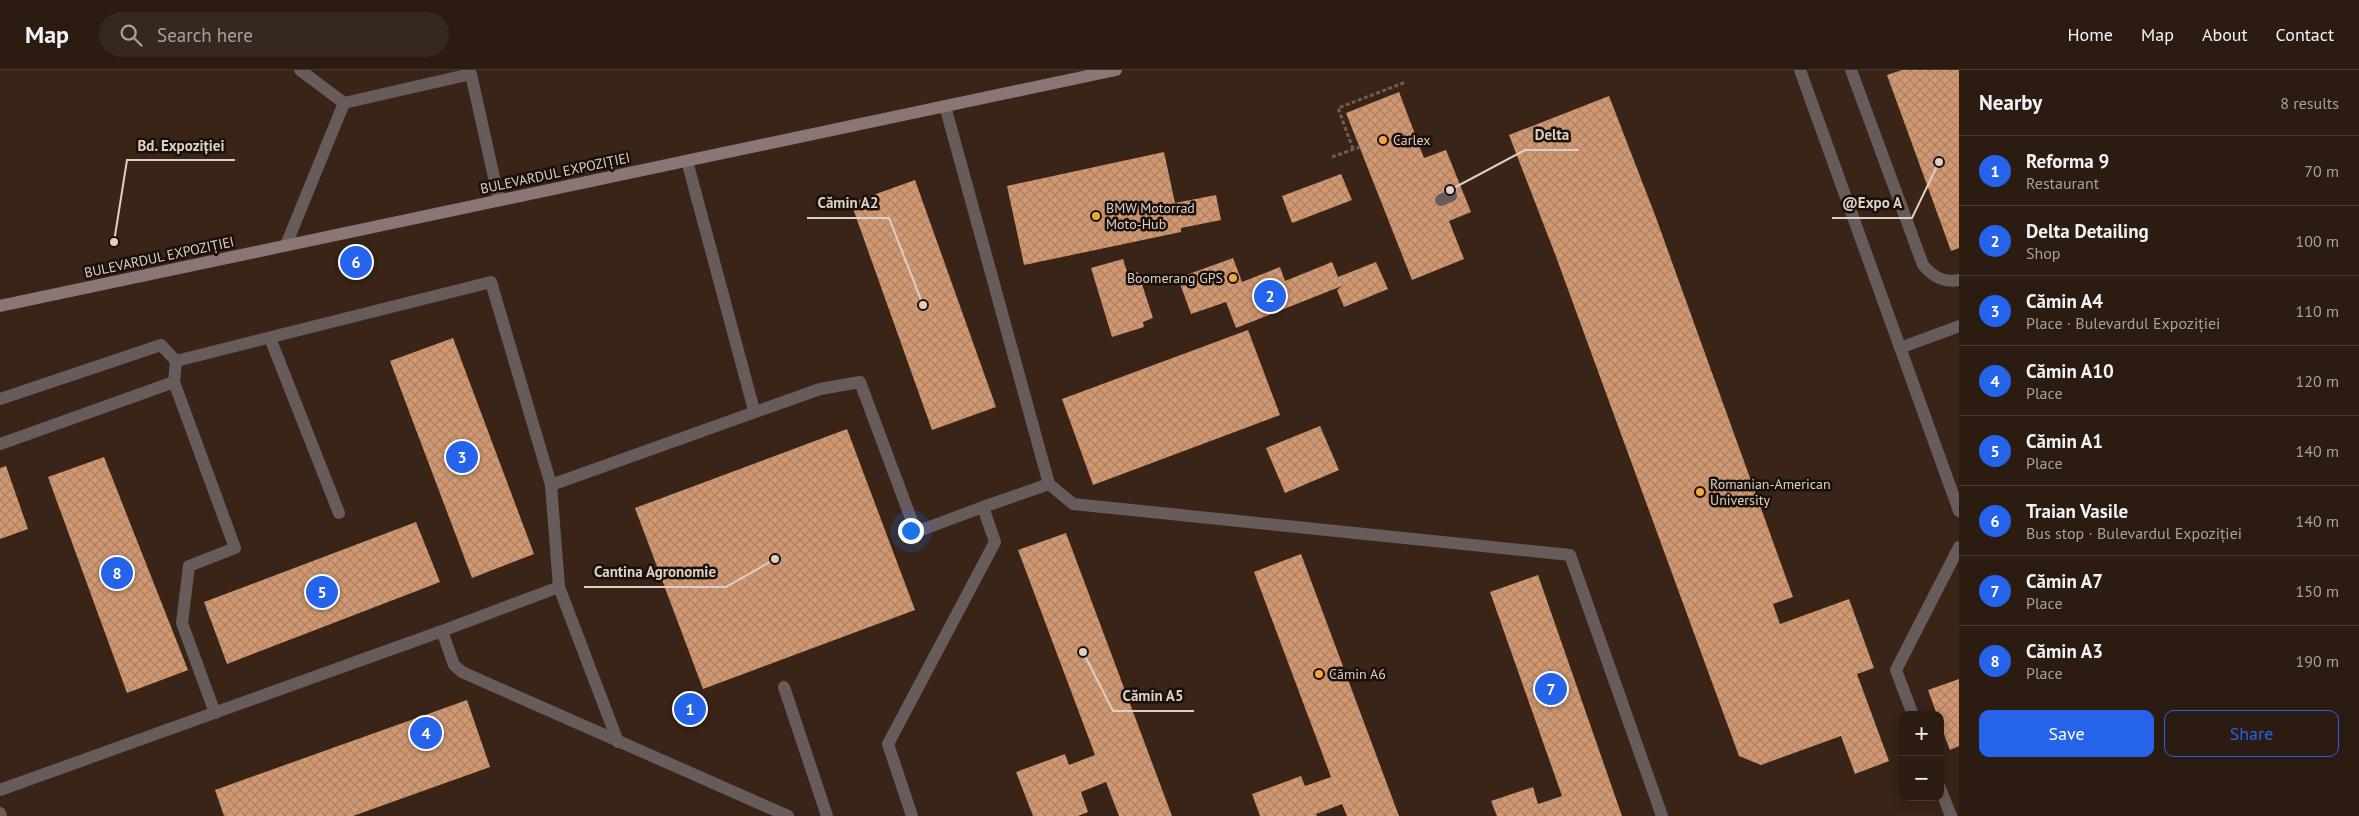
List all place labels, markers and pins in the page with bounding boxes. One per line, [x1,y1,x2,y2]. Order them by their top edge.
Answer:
callout: Delta [1525,120,1579,150]
callout: Bd. Expoziției [127,130,235,160]
place label: Carlex [1393,131,1431,149]
marker: Carlex [1377,134,1389,146]
callout: Cămin A2 [807,188,889,218]
callout: @Expo A [1832,188,1912,218]
place label: BMW Motorrad Moto-Hub [1106,199,1195,233]
marker: BMW Motorrad Moto-Hub [1090,210,1102,222]
pin: 6 [340,243,372,281]
place label: Boomerang GPS [1127,269,1223,287]
marker: Boomerang GPS [1227,272,1239,284]
pin: 2 [1254,277,1286,315]
pin: 3 [446,438,478,476]
place label: Romanian-American University [1710,475,1831,509]
marker: Romanian-American University [1694,486,1706,498]
pin: 8 [101,554,133,592]
callout: Cantina Agronomie [584,557,726,587]
pin: 5 [306,573,338,611]
place label: Cămin A6 [1329,665,1386,683]
marker: Cămin A6 [1313,668,1325,680]
pin: 7 [1535,670,1567,708]
callout: Cămin A5 [1113,681,1194,711]
pin: 1 [674,690,706,728]
pin: 4 [410,714,442,752]

